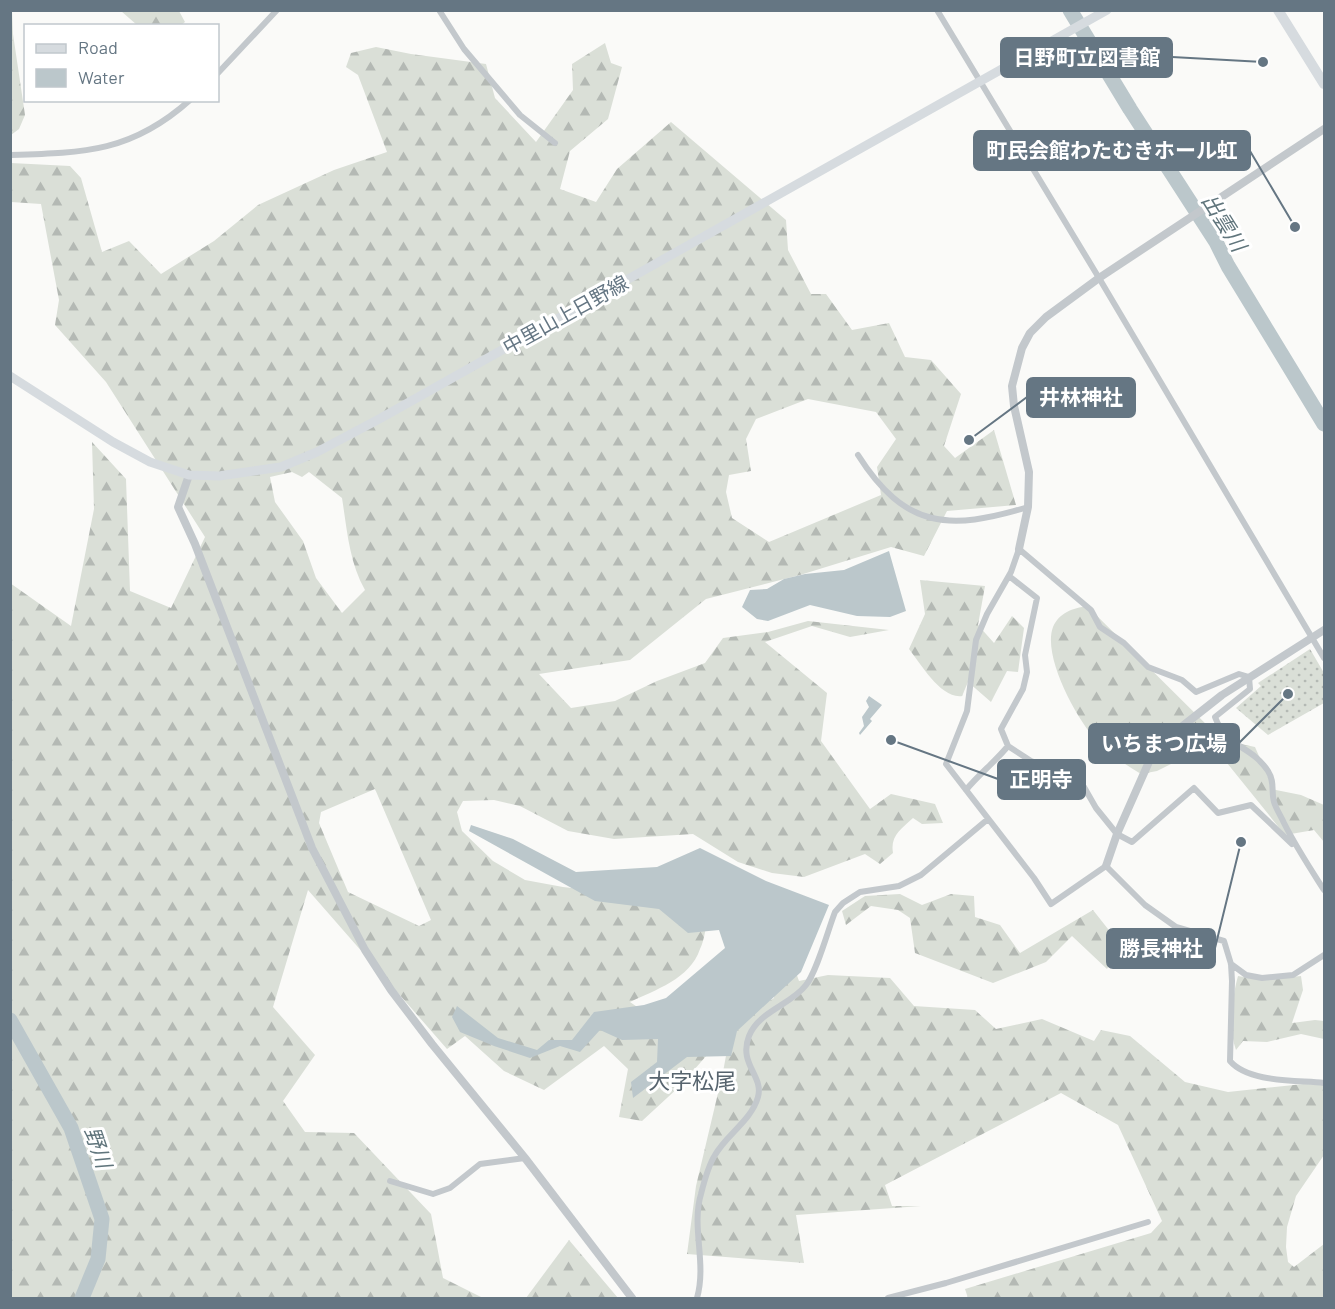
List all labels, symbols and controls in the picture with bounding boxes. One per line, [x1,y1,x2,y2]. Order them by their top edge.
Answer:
legend [24,24,219,102]
text: Road [78,36,118,58]
callout: 日野町立図書館 [1001,38,1172,77]
text: 日野町立図書館 [1014,44,1161,69]
text: Water [78,66,125,88]
callout: 町民会館わたむきホール虹 [974,131,1250,170]
text: 町民会館わたむきホール虹 [986,137,1238,162]
water label: 出雲川 [1198,189,1253,257]
street label: 中里山上日野線 [498,270,632,358]
callout: 井林神社 [1027,378,1135,417]
text: 井林神社 [1039,384,1123,409]
callout: いちまつ広場 [1089,724,1239,763]
text: いちまつ広場 [1101,730,1227,755]
callout: 正明寺 [998,760,1085,799]
text: 正明寺 [1010,766,1073,791]
callout: 勝長神社 [1107,929,1215,968]
text: 勝長神社 [1119,935,1203,960]
district label: 大字松尾 [648,1067,736,1093]
water label: 野川 [80,1123,118,1173]

